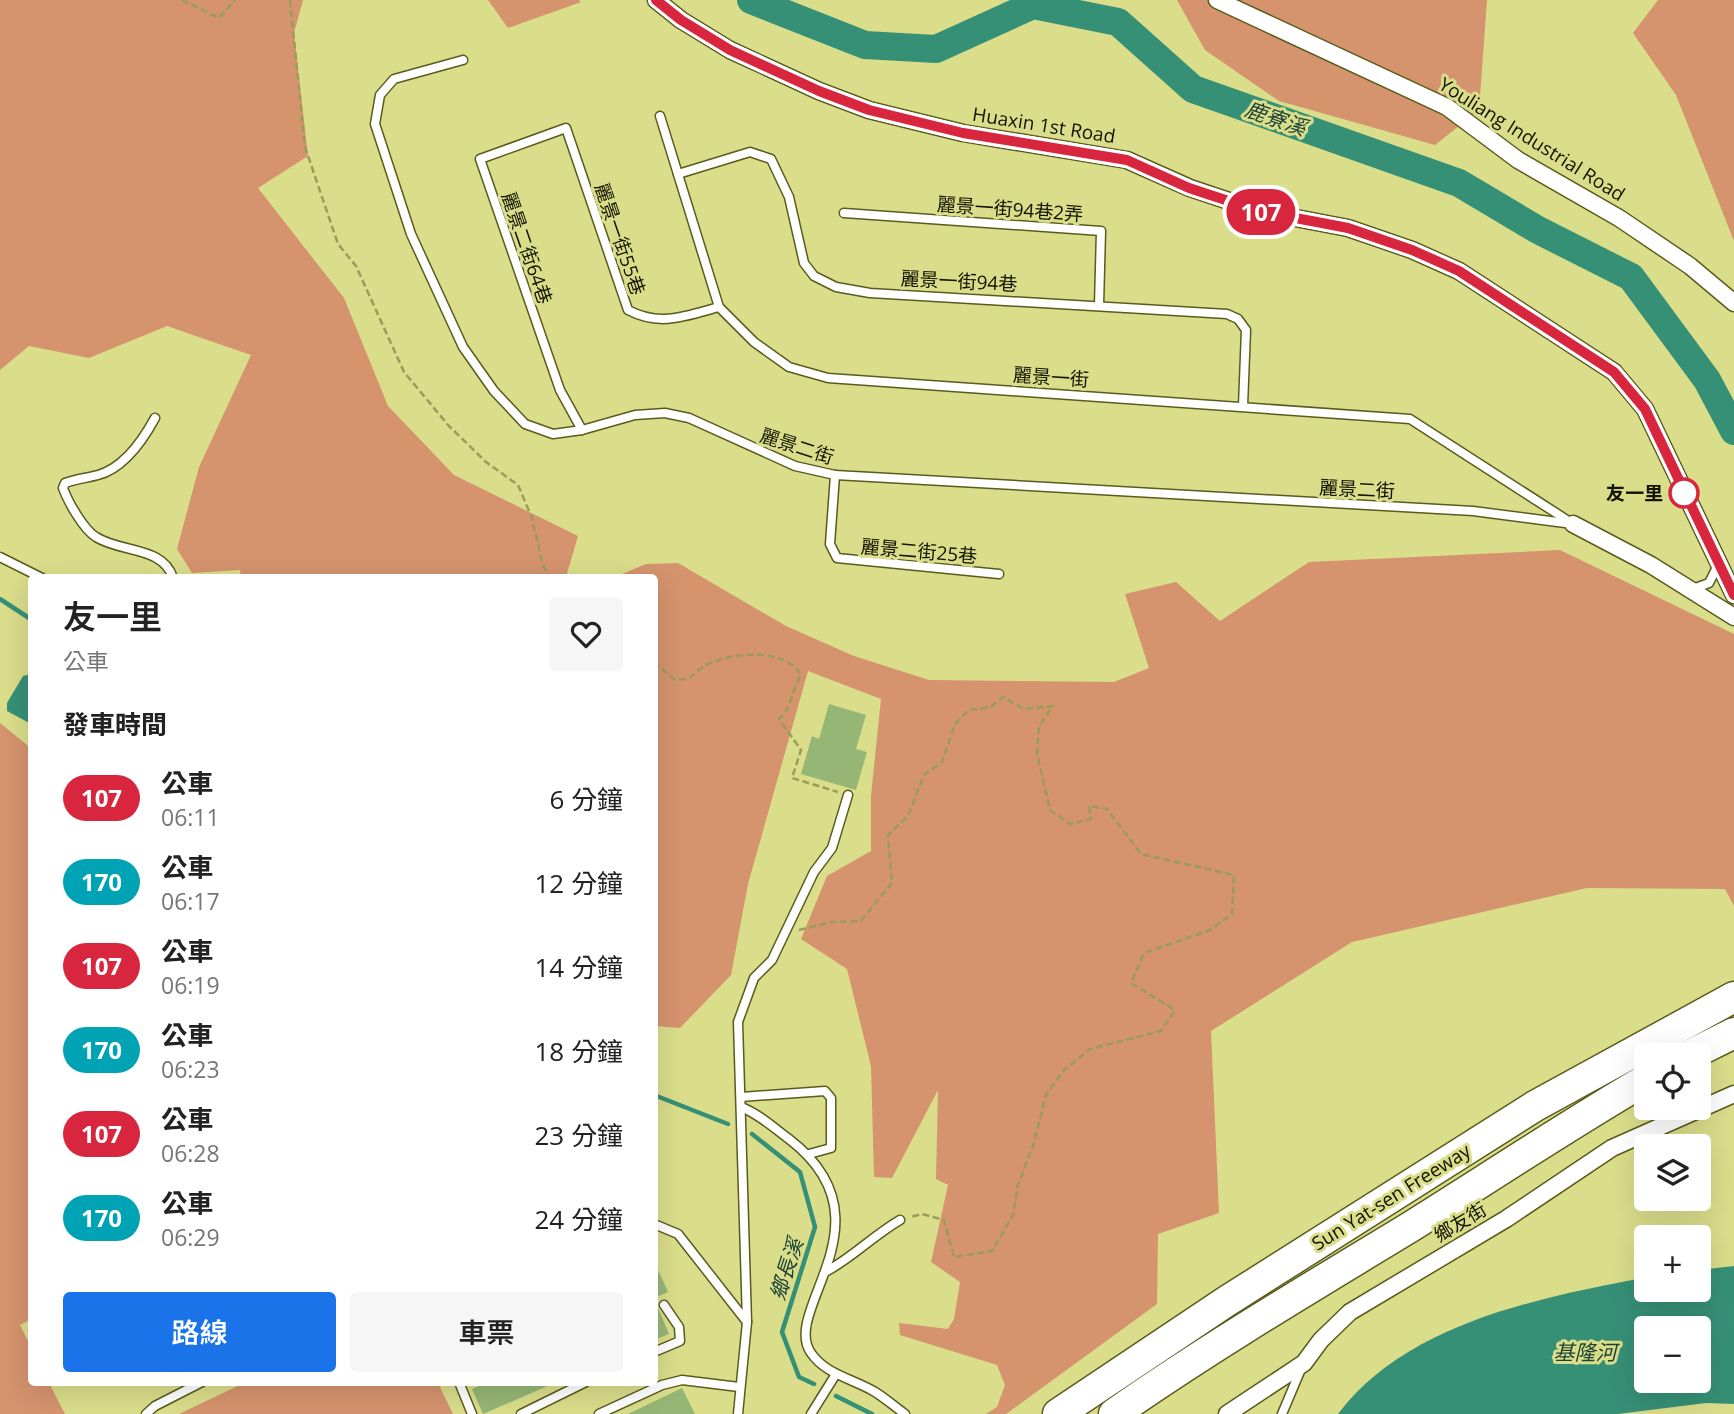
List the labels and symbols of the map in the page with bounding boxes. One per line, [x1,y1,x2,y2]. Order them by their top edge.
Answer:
street label: Youliang Industrial Road [1434,71,1630,207]
water label: 鹿寮溪 [1242,95,1313,142]
street label: Huaxin 1st Road [971,101,1117,149]
street label: 麗景一街55巷 [589,180,651,298]
street label: 麗景二街64巷 [496,189,558,307]
line badge: 107 [1221,189,1301,235]
street label: 麗景一街94巷2弄 [936,191,1084,227]
street label: 麗景一街94巷 [900,265,1018,297]
street label: 麗景一街 [1012,361,1090,393]
street label: 麗景二街 [757,422,837,470]
street label: 麗景二街 [1318,474,1396,504]
marker: 友一里 [1669,478,1699,508]
place label: 友一里 [1606,480,1663,506]
street label: 麗景二街25巷 [860,533,978,569]
street label: Sun Yat-sen Freeway [1307,1137,1476,1256]
street label: 鄉友街 [1429,1196,1491,1248]
water label: 鄉長溪 [763,1232,810,1303]
water label: 基隆河 [1554,1338,1620,1366]

